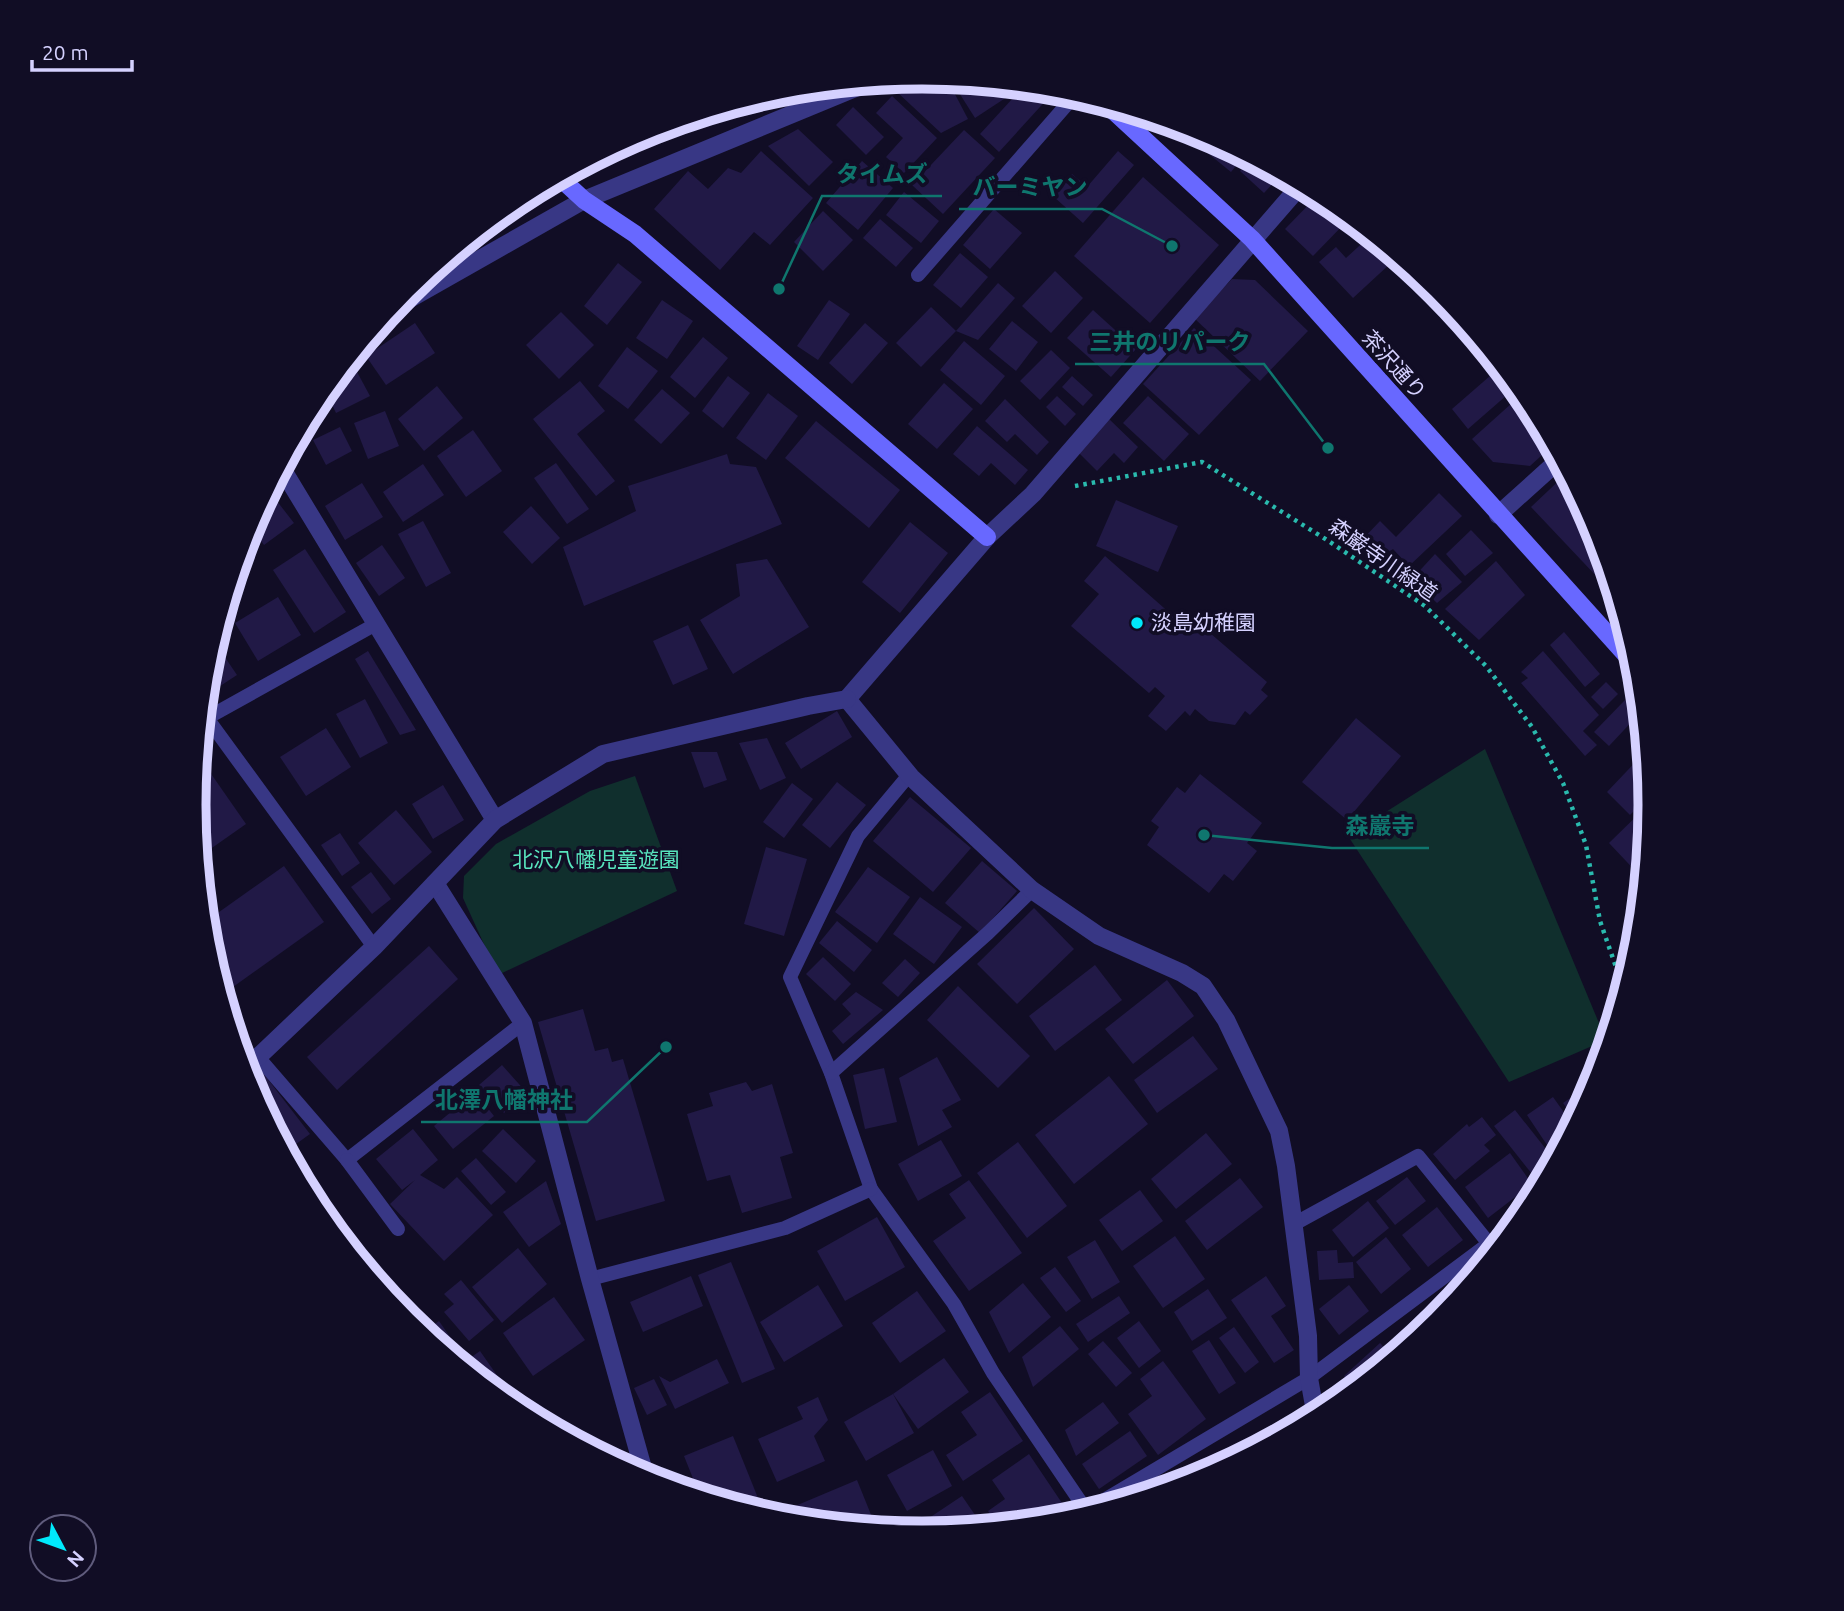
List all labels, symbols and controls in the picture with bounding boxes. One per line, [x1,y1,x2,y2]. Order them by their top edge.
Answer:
scale bar [32,28,131,72]
text: 20 m [42,40,89,64]
callout: タイムズ [822,152,942,196]
text: タイムズ [836,161,928,186]
callout: バーミヤン [959,165,1102,209]
text: バーミヤン [973,174,1088,199]
callout: 三井のリパーク [1075,320,1264,364]
street label: 茶沢通り [1358,325,1432,404]
text: 三井のリパーク [1090,329,1251,354]
street label: 森巌寺川緑道 [1325,513,1442,605]
place label: 淡島幼稚園 [1151,610,1256,634]
marker: 淡島幼稚園 [1129,615,1145,631]
callout: 森巖寺 [1332,804,1429,848]
text: 森巖寺 [1346,813,1415,838]
park label: 北沢八幡児童遊園 [512,847,680,871]
callout: 北澤八幡神社 [421,1078,587,1122]
text: 北澤八幡神社 [435,1087,573,1112]
north arrow [28,1513,98,1583]
text: N [63,1547,89,1572]

